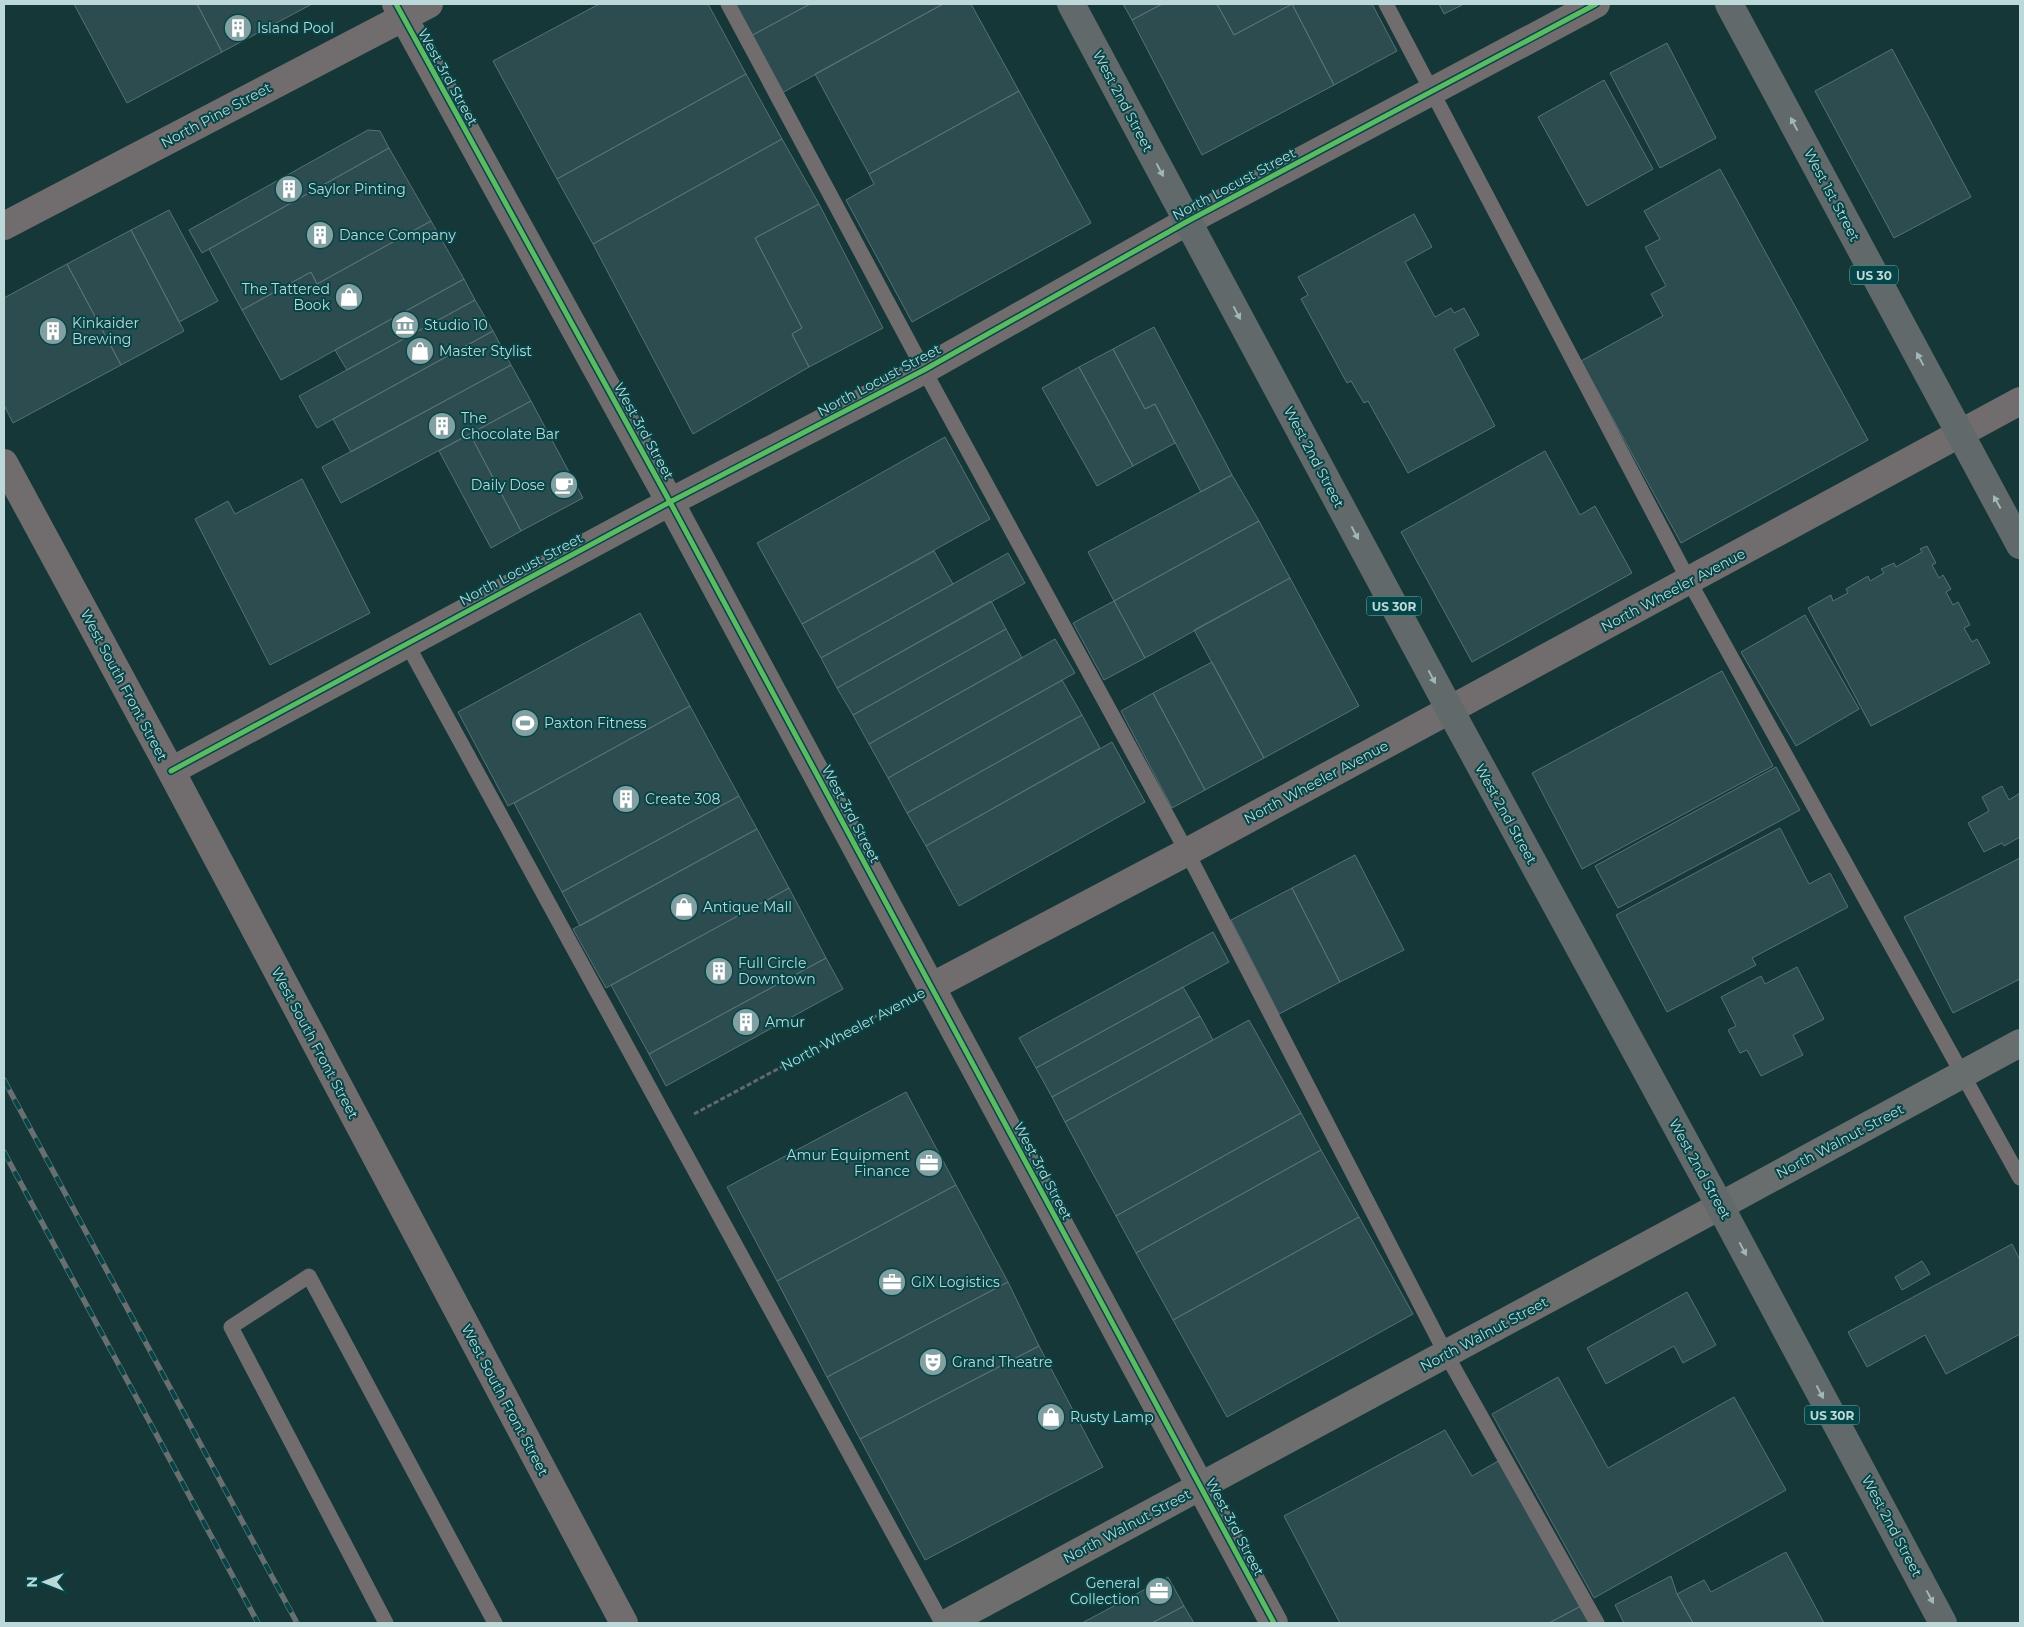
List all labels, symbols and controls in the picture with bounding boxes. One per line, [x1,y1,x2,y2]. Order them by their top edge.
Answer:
building icon: Island Pool [223,13,253,43]
place label: Island Pool [257,19,334,37]
street label: West 3rd Street [414,25,482,129]
street label: West 2nd Street [1089,47,1157,155]
street label: North Pine Street [158,78,275,152]
one-way arrow [1789,117,1798,130]
street label: North Locust Street [1169,144,1299,224]
street label: West 1st Street [1800,145,1864,245]
one-way arrow [1156,163,1164,177]
building icon: Saylor Pinting [274,174,304,204]
place label: Saylor Pinting [308,180,406,198]
building icon: Dance Company [305,220,335,250]
place label: Dance Company [339,226,456,244]
road number: US 30 [1850,266,1898,284]
place label: The Tattered Book [242,280,331,314]
shop icon: The Tattered Book [334,282,364,312]
one-way arrow [1233,306,1241,320]
museum icon: Studio 10 [390,310,420,340]
place label: Kinkaider Brewing [72,314,139,348]
building icon: Kinkaider Brewing [38,316,68,346]
place label: Studio 10 [424,316,488,334]
shop icon: Master Stylist [405,336,435,366]
street label: North Locust Street [814,340,944,420]
place label: Master Stylist [439,342,532,360]
one-way arrow [1916,352,1924,367]
street label: West 3rd Street [610,379,678,483]
street label: West 2nd Street [1280,403,1348,511]
place label: The Chocolate Bar [461,409,560,443]
building icon: The Chocolate Bar [427,411,457,441]
cafe icon: Daily Dose [549,470,579,500]
place label: Daily Dose [471,476,545,494]
one-way arrow [1993,495,2001,510]
one-way arrow [1351,526,1359,541]
street label: North Locust Street [456,529,586,609]
street label: North Wheeler Avenue [1598,544,1748,636]
road number: US 30R [1366,596,1422,616]
street label: West South Front Street [76,606,172,764]
one-way arrow [1428,669,1436,684]
sports icon: Paxton Fitness [510,708,540,738]
place label: Paxton Fitness [544,714,647,732]
street label: North Wheeler Avenue [1241,736,1391,828]
street label: West 2nd Street [1471,761,1541,868]
street label: West 3rd Street [818,762,885,866]
building icon: Create 308 [611,784,641,814]
place label: Create 308 [645,790,721,808]
shop icon: Antique Mall [669,892,699,922]
place label: Antique Mall [703,898,792,916]
place label: Full Circle Downtown [738,954,816,988]
building icon: Full Circle Downtown [704,956,734,986]
street label: West South Front Street [267,964,363,1122]
street label: North Wheeler Avenue [778,983,928,1075]
building icon: Amur [731,1007,761,1037]
place label: Amur [765,1013,805,1031]
street label: North Walnut Street [1773,1100,1907,1182]
street label: West 2nd Street [1665,1116,1735,1223]
street label: West 3rd Street [1010,1119,1077,1223]
place label: Amur Equipment Finance [787,1146,910,1180]
office icon: Amur Equipment Finance [914,1148,944,1178]
one-way arrow [1739,1242,1747,1256]
office icon: GIX Logistics [877,1267,907,1297]
place label: GIX Logistics [911,1273,1000,1291]
street label: North Walnut Street [1417,1293,1551,1375]
street label: West South Front Street [457,1321,553,1479]
theatre icon: Grand Theatre [918,1347,948,1377]
place label: Grand Theatre [952,1353,1052,1371]
one-way arrow [1816,1385,1824,1399]
shop icon: Rusty Lamp [1036,1402,1066,1432]
road number: US 30R [1804,1406,1860,1424]
place label: Rusty Lamp [1070,1408,1154,1426]
street label: West 2nd Street [1858,1472,1926,1580]
street label: West 3rd Street [1202,1475,1269,1579]
street label: North Walnut Street [1060,1485,1194,1567]
north arrow [20,1557,70,1607]
place label: General Collection [1070,1574,1140,1608]
text: N [23,1576,41,1588]
office icon: General Collection [1144,1576,1174,1606]
one-way arrow [1925,1590,1934,1604]

